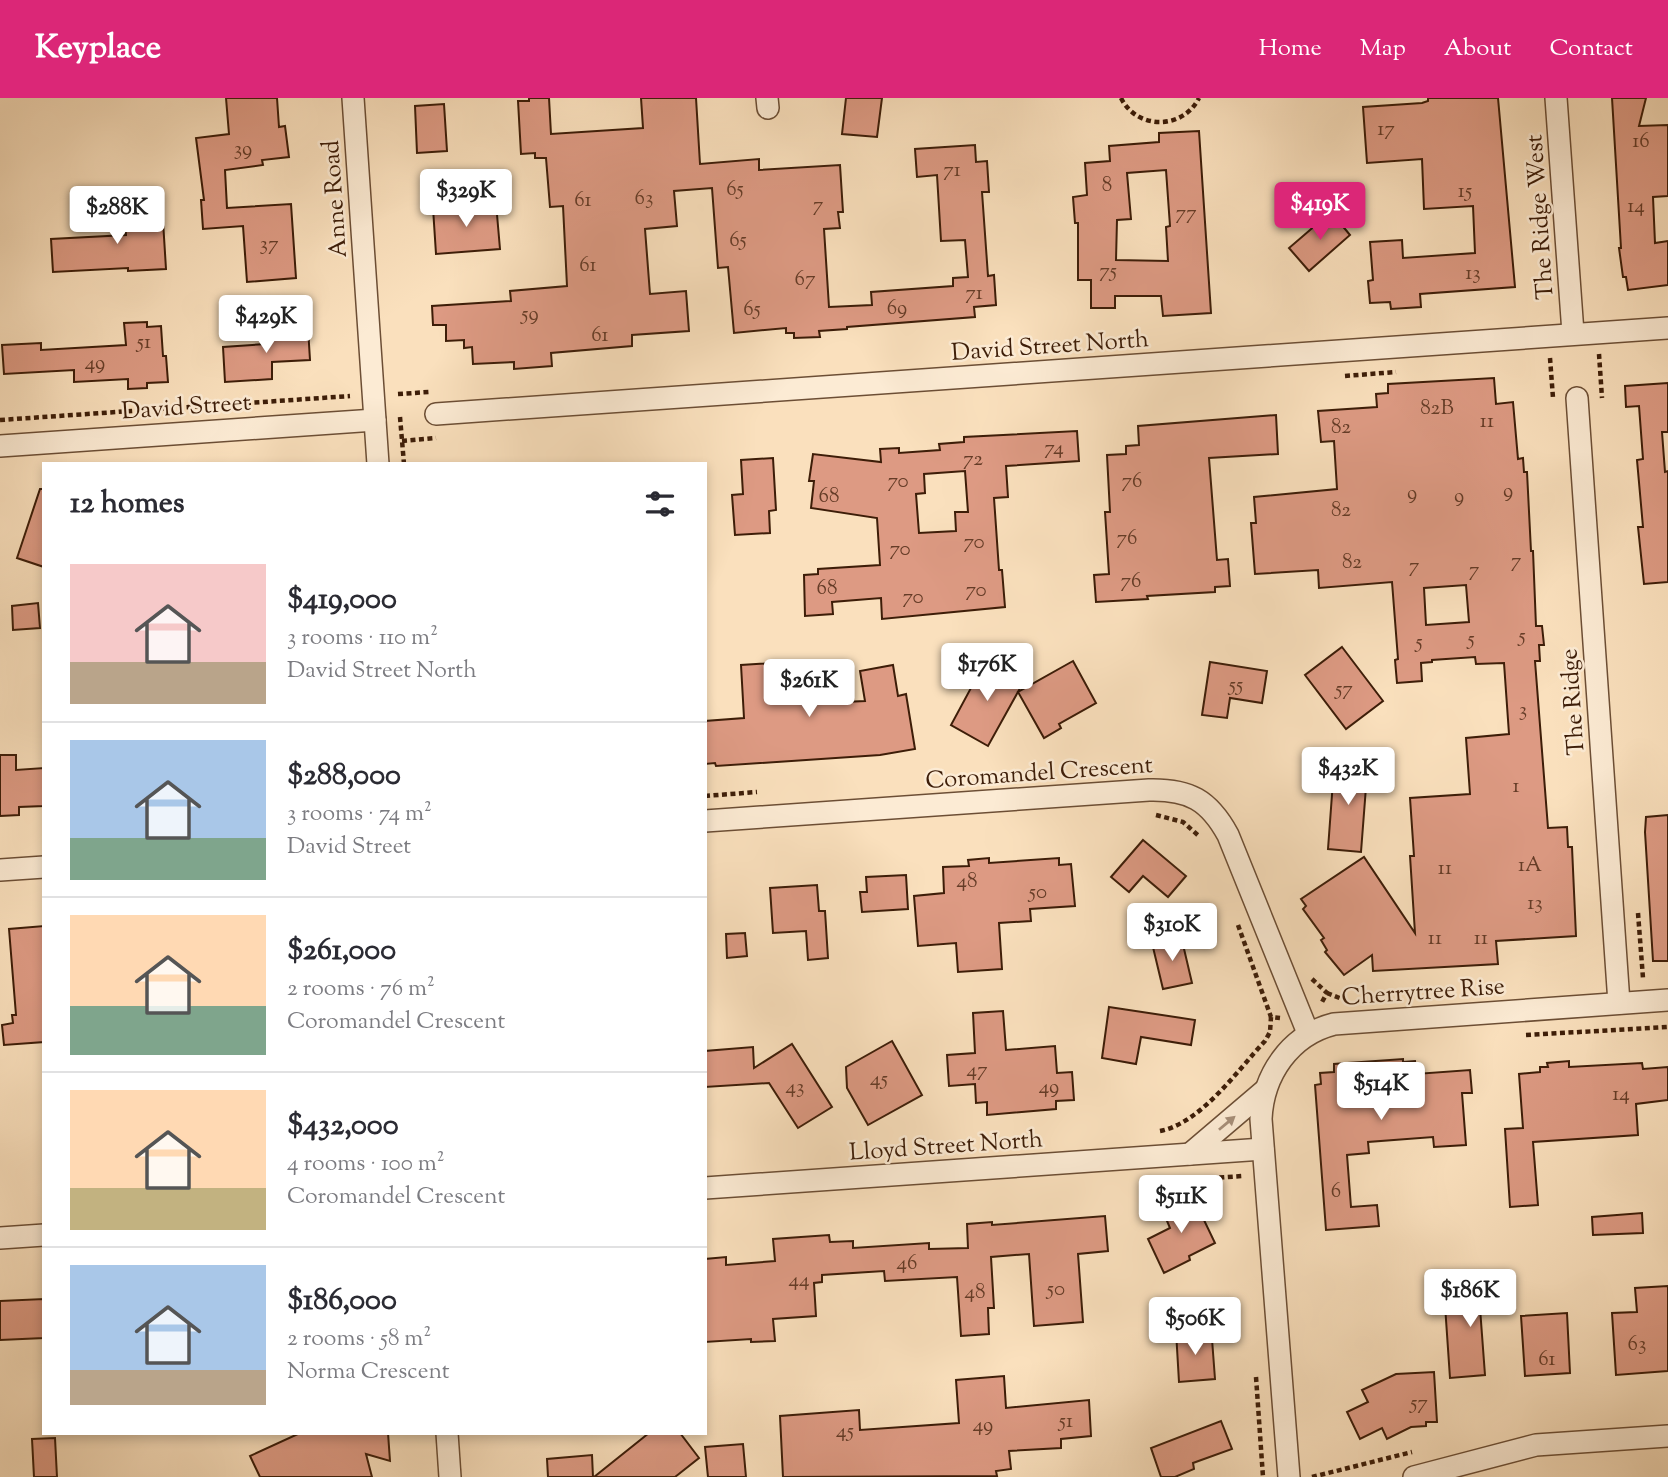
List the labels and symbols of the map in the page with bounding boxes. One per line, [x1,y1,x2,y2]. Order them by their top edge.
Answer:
house number: 17 [1377,115,1395,145]
house number: 16 [1632,127,1650,157]
street label: The Ridge West [1518,133,1564,300]
house number: 39 [234,135,252,165]
street label: Anne Road [315,138,357,259]
house number: 71 [943,156,961,186]
pin: $329K [417,170,515,229]
house number: 8 [1102,171,1112,201]
house number: 65 [726,175,744,205]
house number: 15 [1458,177,1472,207]
pin: $419K [1271,183,1369,242]
house number: 63 [635,184,653,214]
pin: $288K [68,186,166,246]
house number: 61 [574,186,592,216]
house number: 7 [813,191,824,221]
house number: 14 [1627,192,1645,222]
house number: 77 [1175,199,1197,229]
house number: 65 [729,226,747,256]
house number: 37 [259,230,279,260]
house number: 61 [579,251,597,281]
house number: 75 [1099,257,1117,287]
house number: 13 [1465,259,1481,289]
house number: 67 [795,265,816,295]
house number: 71 [965,279,983,309]
house number: 69 [887,294,907,324]
house number: 65 [743,295,761,325]
pin: $429K [217,296,315,355]
house number: 59 [520,300,539,330]
house number: 61 [591,321,609,351]
street label: David Street North [950,323,1150,371]
house number: 51 [136,328,151,358]
house number: 49 [85,349,105,379]
street label: David Street [120,387,252,429]
house number: 82B [1420,394,1454,424]
house number: 11 [1480,407,1494,437]
house number: 82 [1331,413,1351,443]
house number: 74 [1044,434,1064,464]
house number: 72 [963,445,983,475]
house number: 70 [887,467,909,497]
house number: 76 [1122,467,1142,497]
house number: 9 [1503,477,1513,507]
house number: 9 [1407,479,1417,509]
house number: 68 [819,482,839,512]
house number: 9 [1454,482,1464,512]
house number: 82 [1331,496,1351,526]
house number: 76 [1117,524,1137,554]
house number: 70 [963,528,985,558]
house number: 70 [889,535,911,565]
house number: 7 [1511,547,1522,577]
house number: 82 [1342,548,1362,578]
house number: 7 [1409,552,1420,582]
house number: 7 [1469,556,1480,586]
house number: 76 [1121,567,1141,597]
house number: 68 [817,574,837,604]
house number: 70 [965,576,987,606]
house number: 70 [902,583,924,613]
house number: 5 [1517,622,1526,652]
house number: 5 [1466,625,1475,655]
house number: 5 [1414,628,1423,658]
pin: $176K [938,644,1036,703]
street label: The Ridge [1553,647,1595,756]
pin: $261K [760,660,858,719]
house number: 55 [1228,671,1243,701]
house number: 57 [1334,675,1353,705]
house number: 3 [1519,696,1527,726]
pin: $432K [1299,748,1397,807]
street label: Coromandel Crescent [924,749,1154,799]
house number: 1 [1512,772,1520,802]
house number: 1A [1518,851,1542,881]
house number: 11 [1438,854,1452,884]
house number: 48 [956,867,978,897]
house number: 50 [1028,878,1047,908]
house number: 13 [1527,889,1543,919]
pin: $310K [1123,904,1221,963]
house number: 11 [1428,924,1442,954]
house number: 11 [1474,924,1488,954]
street label: Cherrytree Rise [1340,970,1506,1016]
house number: 47 [966,1056,988,1086]
pin: $514K [1332,1062,1430,1122]
house number: 45 [870,1065,888,1095]
house number: 43 [785,1073,805,1103]
house number: 49 [1039,1073,1059,1103]
house number: 14 [1612,1080,1630,1110]
one-way arrow [1218,1115,1236,1130]
street label: Lloyd Street North [848,1123,1044,1171]
pin: $511K [1132,1176,1230,1235]
house number: 6 [1331,1177,1341,1207]
house number: 46 [897,1249,917,1279]
house number: 44 [788,1266,810,1296]
pin: $186K [1421,1270,1519,1329]
house number: 50 [1046,1275,1065,1305]
house number: 48 [964,1278,986,1308]
pin: $506K [1146,1298,1244,1357]
house number: 63 [1628,1330,1646,1360]
house number: 61 [1538,1345,1556,1375]
house number: 57 [1409,1389,1428,1419]
house number: 51 [1058,1407,1073,1437]
house number: 49 [973,1411,993,1441]
house number: 45 [836,1417,854,1447]

